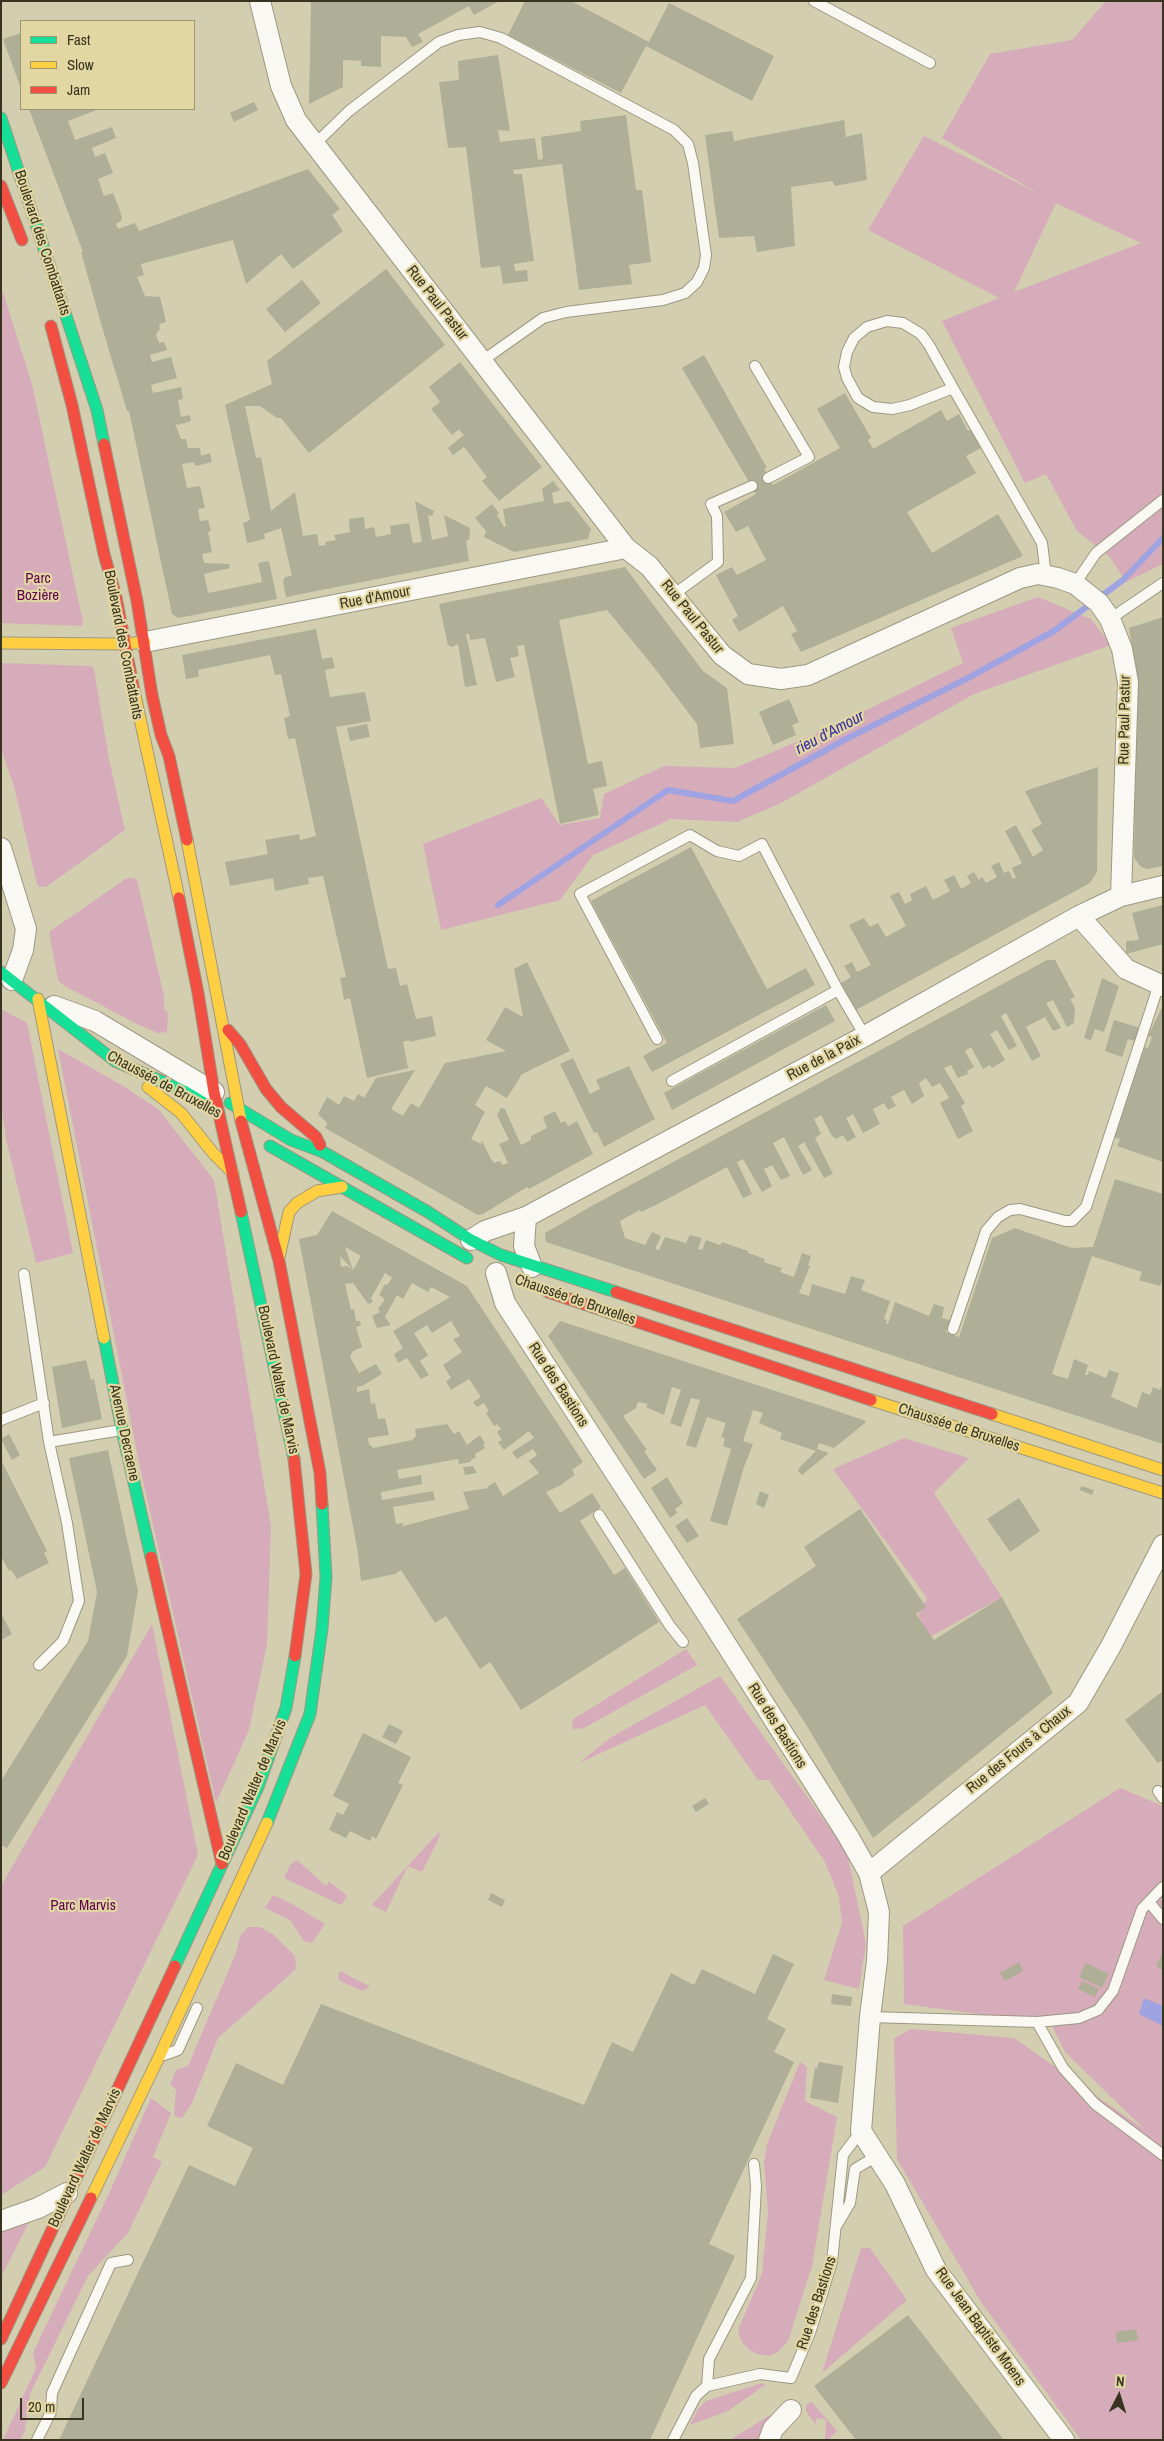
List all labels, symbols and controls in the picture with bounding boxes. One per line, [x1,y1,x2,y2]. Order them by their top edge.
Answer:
legend [20,20,195,110]
text: Fast [67,29,90,50]
text: Slow [67,54,94,75]
text: Jam [67,79,90,100]
street label: Boulevard des Combattants [10,168,74,318]
street label: Rue Paul Pastur [402,262,472,344]
street label: Boulevard des Combattants [100,569,146,721]
park label: Parc Bozière [17,570,59,605]
street label: Rue Paul Pastur [657,577,727,657]
street label: Rue d'Amour [338,582,412,614]
street label: Rue Paul Pastur [1115,675,1135,765]
water label: rieu d'Amour [793,707,867,759]
street label: Rue de la Paix [784,1031,864,1085]
street label: Chaussée de Bruxelles [104,1047,224,1123]
street label: Chaussée de Bruxelles [512,1271,638,1329]
street label: Boulevard Walter de Marvis [253,1304,303,1456]
street label: Rue des Bastions [524,1339,592,1431]
street label: Avenue Decraene [105,1383,143,1483]
street label: Chaussée de Bruxelles [896,1400,1022,1456]
street label: Rue des Bastions [744,1680,810,1772]
street label: Rue des Fours à Chaux [963,1702,1075,1798]
street label: Boulevard Walter de Marvis [215,1717,291,1863]
park label: Parc Marvis [50,1897,116,1915]
street label: Boulevard Walter de Marvis [45,2086,125,2230]
street label: Rue des Bastions [793,2254,841,2352]
street label: Rue Jean Baptiste Moens [931,2264,1029,2390]
north arrow [1094,2371,1144,2421]
text: N [1115,2372,1125,2390]
scale bar [22,2388,86,2420]
text: 20 m [28,2396,55,2417]

